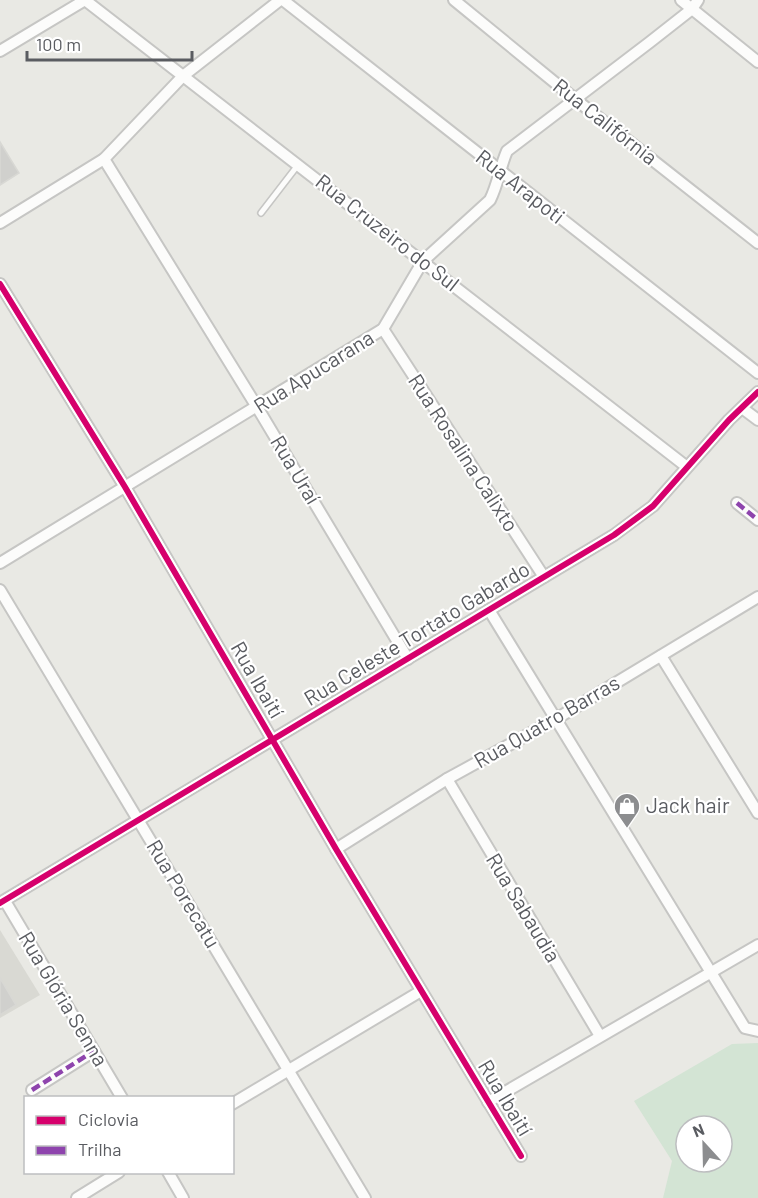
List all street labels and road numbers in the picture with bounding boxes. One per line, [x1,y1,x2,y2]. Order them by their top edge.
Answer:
street label: Rua Califórnia [549,72,663,169]
street label: Rua Arapoti [472,143,570,228]
street label: Rua Cruzeiro do Sul [311,168,465,296]
street label: Rua Apucarana [249,324,378,418]
street label: Rua Rosalina Calixto [404,369,525,536]
street label: Rua Uraí [266,430,327,508]
street label: Rua Celeste Tortato Gabardo [299,555,534,710]
street label: Rua Ibaití [226,637,290,722]
street label: Rua Quatro Barras [469,669,623,772]
street label: Rua Porecatu [142,835,226,952]
street label: Rua Sabaudia [482,848,567,966]
street label: Rua Glória Senna [14,926,114,1070]
street label: Rua Ibaití [474,1055,539,1140]

